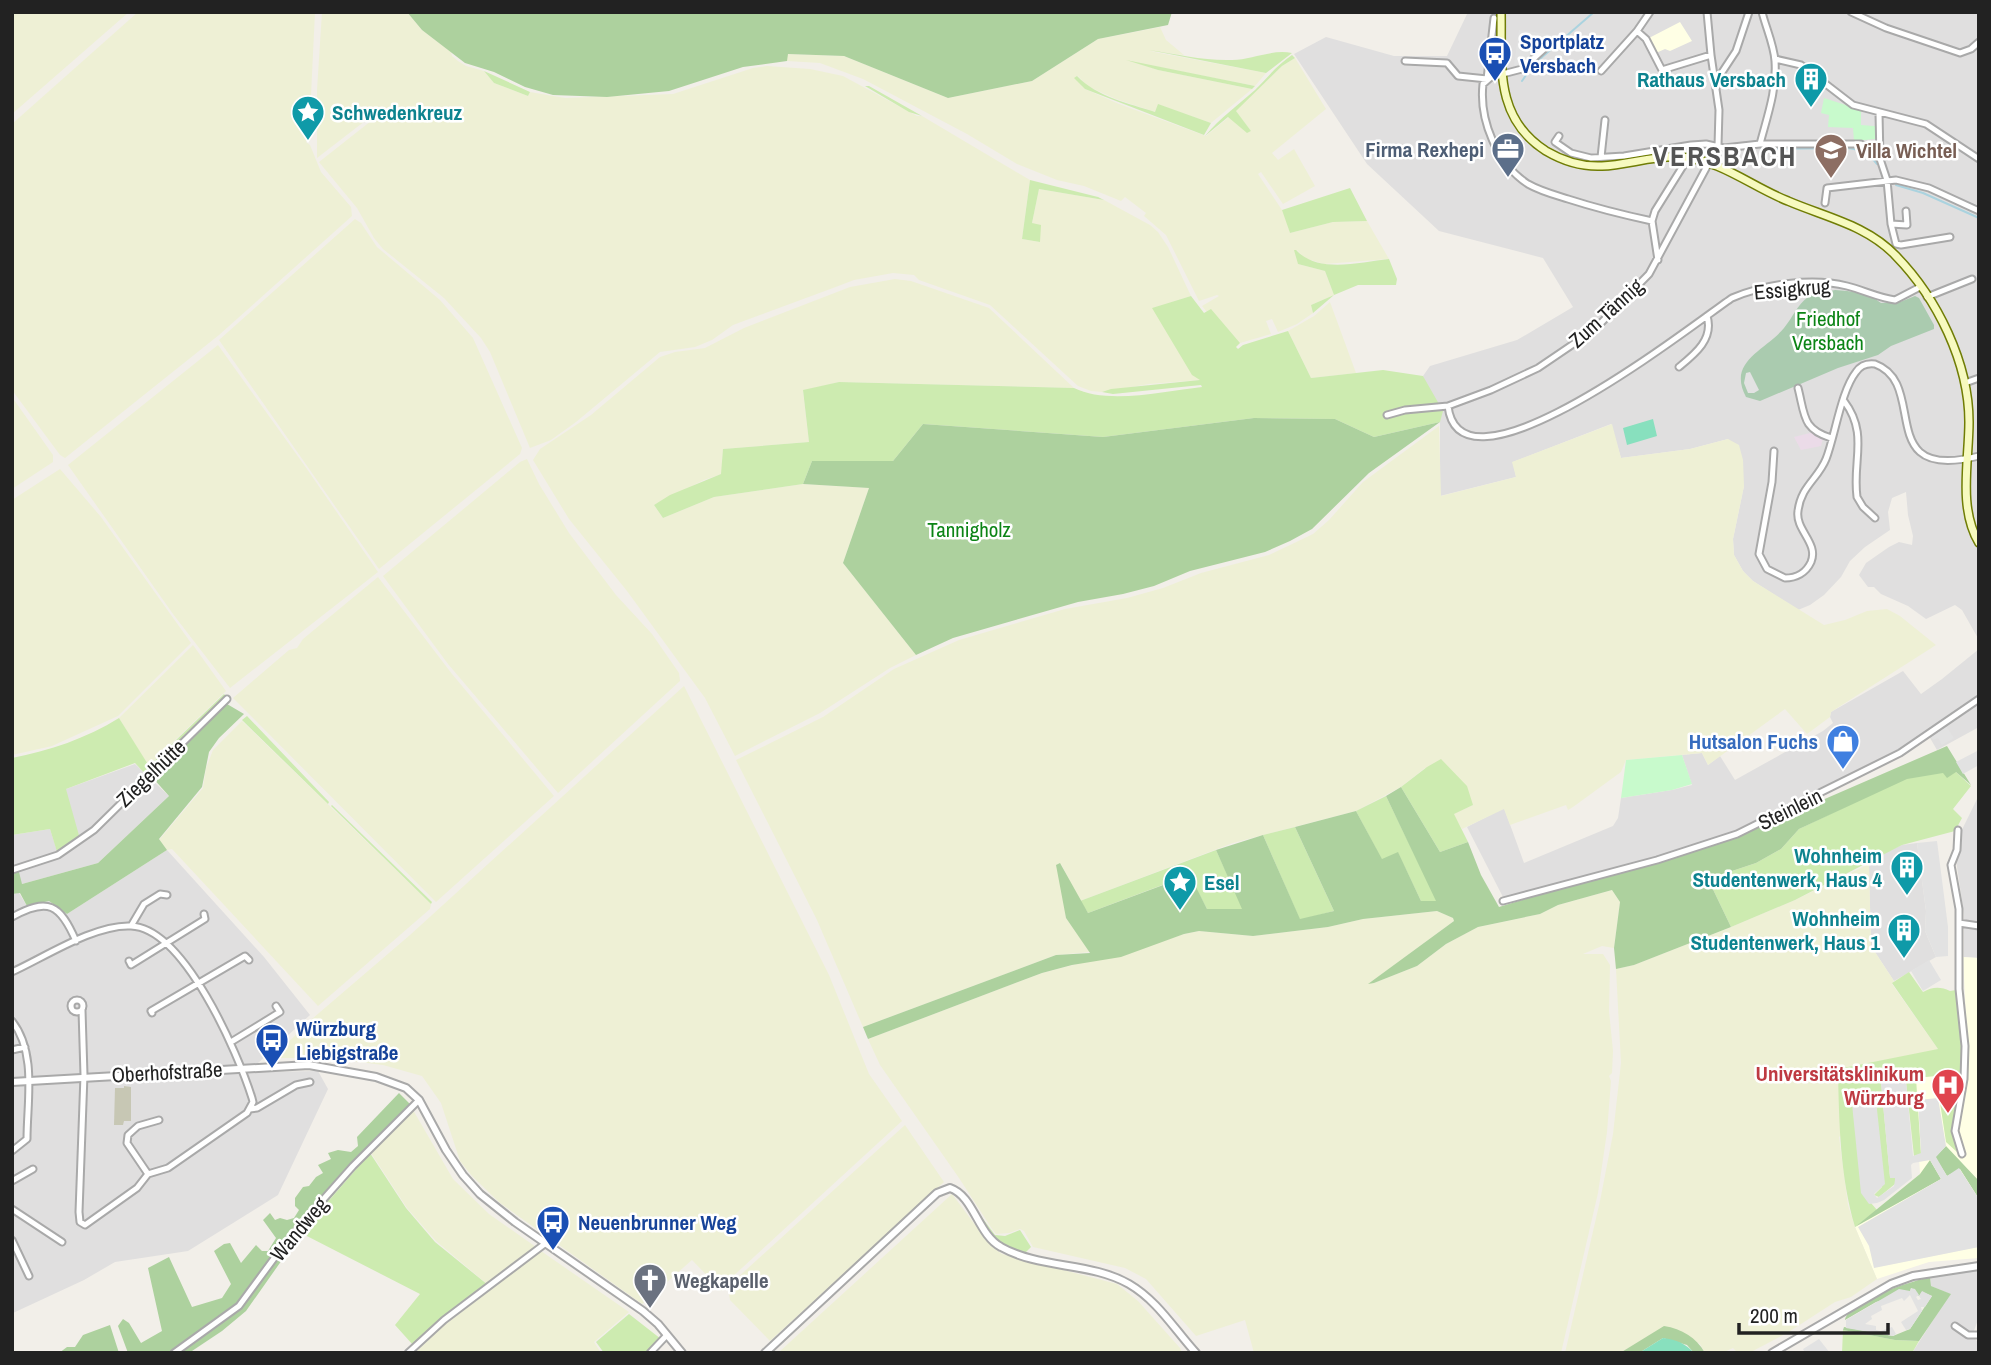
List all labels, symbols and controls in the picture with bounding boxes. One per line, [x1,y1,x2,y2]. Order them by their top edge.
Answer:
place label: Sportplatz Versbach [1520,27,1605,80]
bus stop icon: Sportplatz Versbach [1476,34,1514,83]
building icon: Rathaus Versbach [1792,60,1830,109]
place label: Rathaus Versbach [1637,65,1786,94]
place icon: Schwedenkreuz [289,93,327,142]
place label: Schwedenkreuz [332,98,463,127]
office icon: Firma Rexhepi [1489,130,1527,179]
school or university icon: Villa Wichtel [1812,131,1850,180]
place label: Firma Rexhepi [1365,135,1484,164]
place label: Villa Wichtel [1856,136,1957,165]
district label: VERSBACH [1653,137,1797,175]
street label: Essigkrug [1753,271,1832,307]
street label: Zum Tännig [1562,272,1650,354]
park label: Friedhof Versbach [1792,304,1864,357]
park label: Tannigholz [927,515,1011,544]
shop icon: Hutsalon Fuchs [1824,722,1862,771]
place label: Hutsalon Fuchs [1689,727,1818,756]
street label: Ziegelhütte [110,733,192,813]
street label: Steinlein [1753,781,1827,837]
place label: Wohnheim Studentenwerk, Haus 4 [1693,841,1882,894]
building icon: Wohnheim Studentenwerk, Haus 4 [1888,848,1926,897]
place icon: Esel [1161,863,1199,912]
place label: Esel [1204,868,1239,897]
place label: Wohnheim Studentenwerk, Haus 1 [1691,904,1880,957]
building icon: Wohnheim Studentenwerk, Haus 1 [1885,911,1923,960]
place label: Würzburg Liebigstraße [296,1014,398,1067]
bus stop icon: Würzburg Liebigstraße [253,1021,291,1070]
street label: Oberhofstraße [111,1055,223,1089]
place label: Universitätsklinikum Würzburg [1756,1059,1924,1112]
hospital icon: Universitätsklinikum Würzburg [1929,1066,1967,1115]
street label: Wandweg [263,1190,335,1267]
bus stop icon: Neuenbrunner Weg [534,1203,572,1252]
place label: Neuenbrunner Weg [578,1208,737,1237]
church icon: Wegkapelle [631,1261,669,1310]
place label: Wegkapelle [674,1266,768,1295]
scale bar [1739,1292,1888,1336]
text: 200 m [1750,1301,1798,1330]

